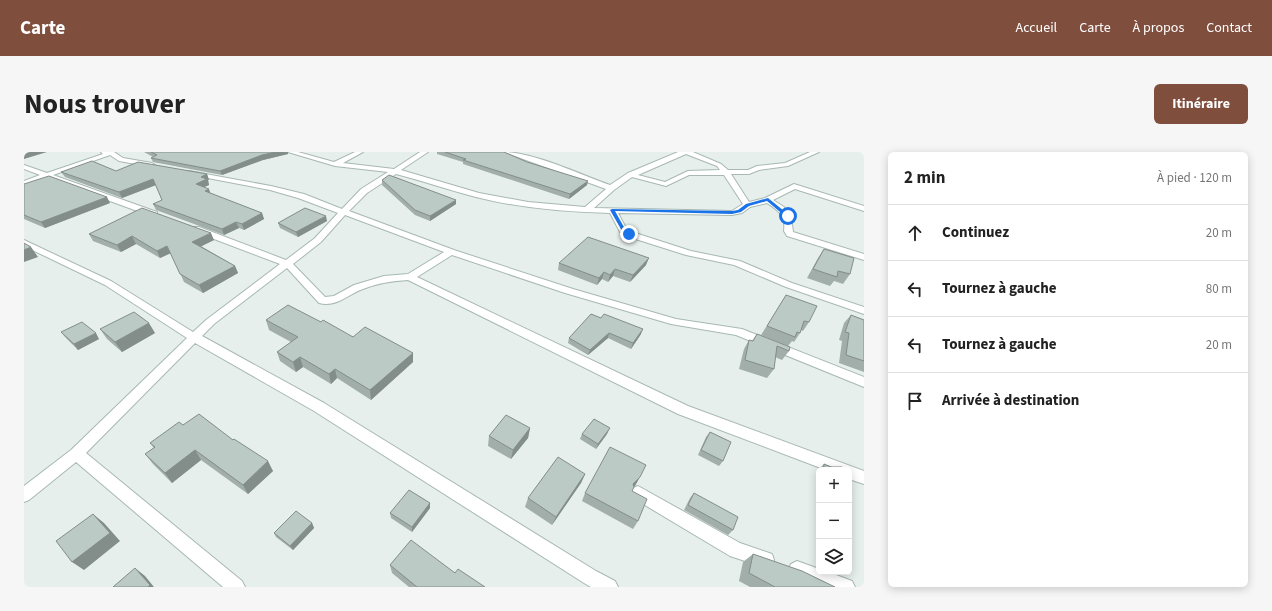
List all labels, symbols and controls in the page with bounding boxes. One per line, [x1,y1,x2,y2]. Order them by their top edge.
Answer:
text: Carte [20,15,65,42]
text: Accueil [1016,18,1057,38]
text: Carte [1079,18,1111,38]
text: À propos [1133,18,1184,38]
text: Contact [1206,18,1252,38]
text: Nous trouver [24,84,185,124]
button: Itinéraire [1154,84,1248,124]
text: 2 min [904,166,945,190]
text: À pied · 120 m [1157,169,1232,187]
route start [779,207,797,225]
icon: ahead [904,222,926,244]
text: Continuez [942,222,1009,243]
text: 20 m [1206,224,1232,242]
route end [620,225,638,243]
icon: left [904,278,926,300]
text: Tournez à gauche [942,278,1057,299]
text: 80 m [1206,280,1232,298]
icon: left [904,334,926,356]
text: Tournez à gauche [942,334,1057,355]
text: 20 m [1206,336,1232,354]
icon: arrive [904,390,926,412]
text: Arrivée à destination [942,390,1079,411]
map controls [816,467,852,575]
button: + [816,467,852,503]
button: − [816,503,852,539]
button: layers [816,539,852,575]

